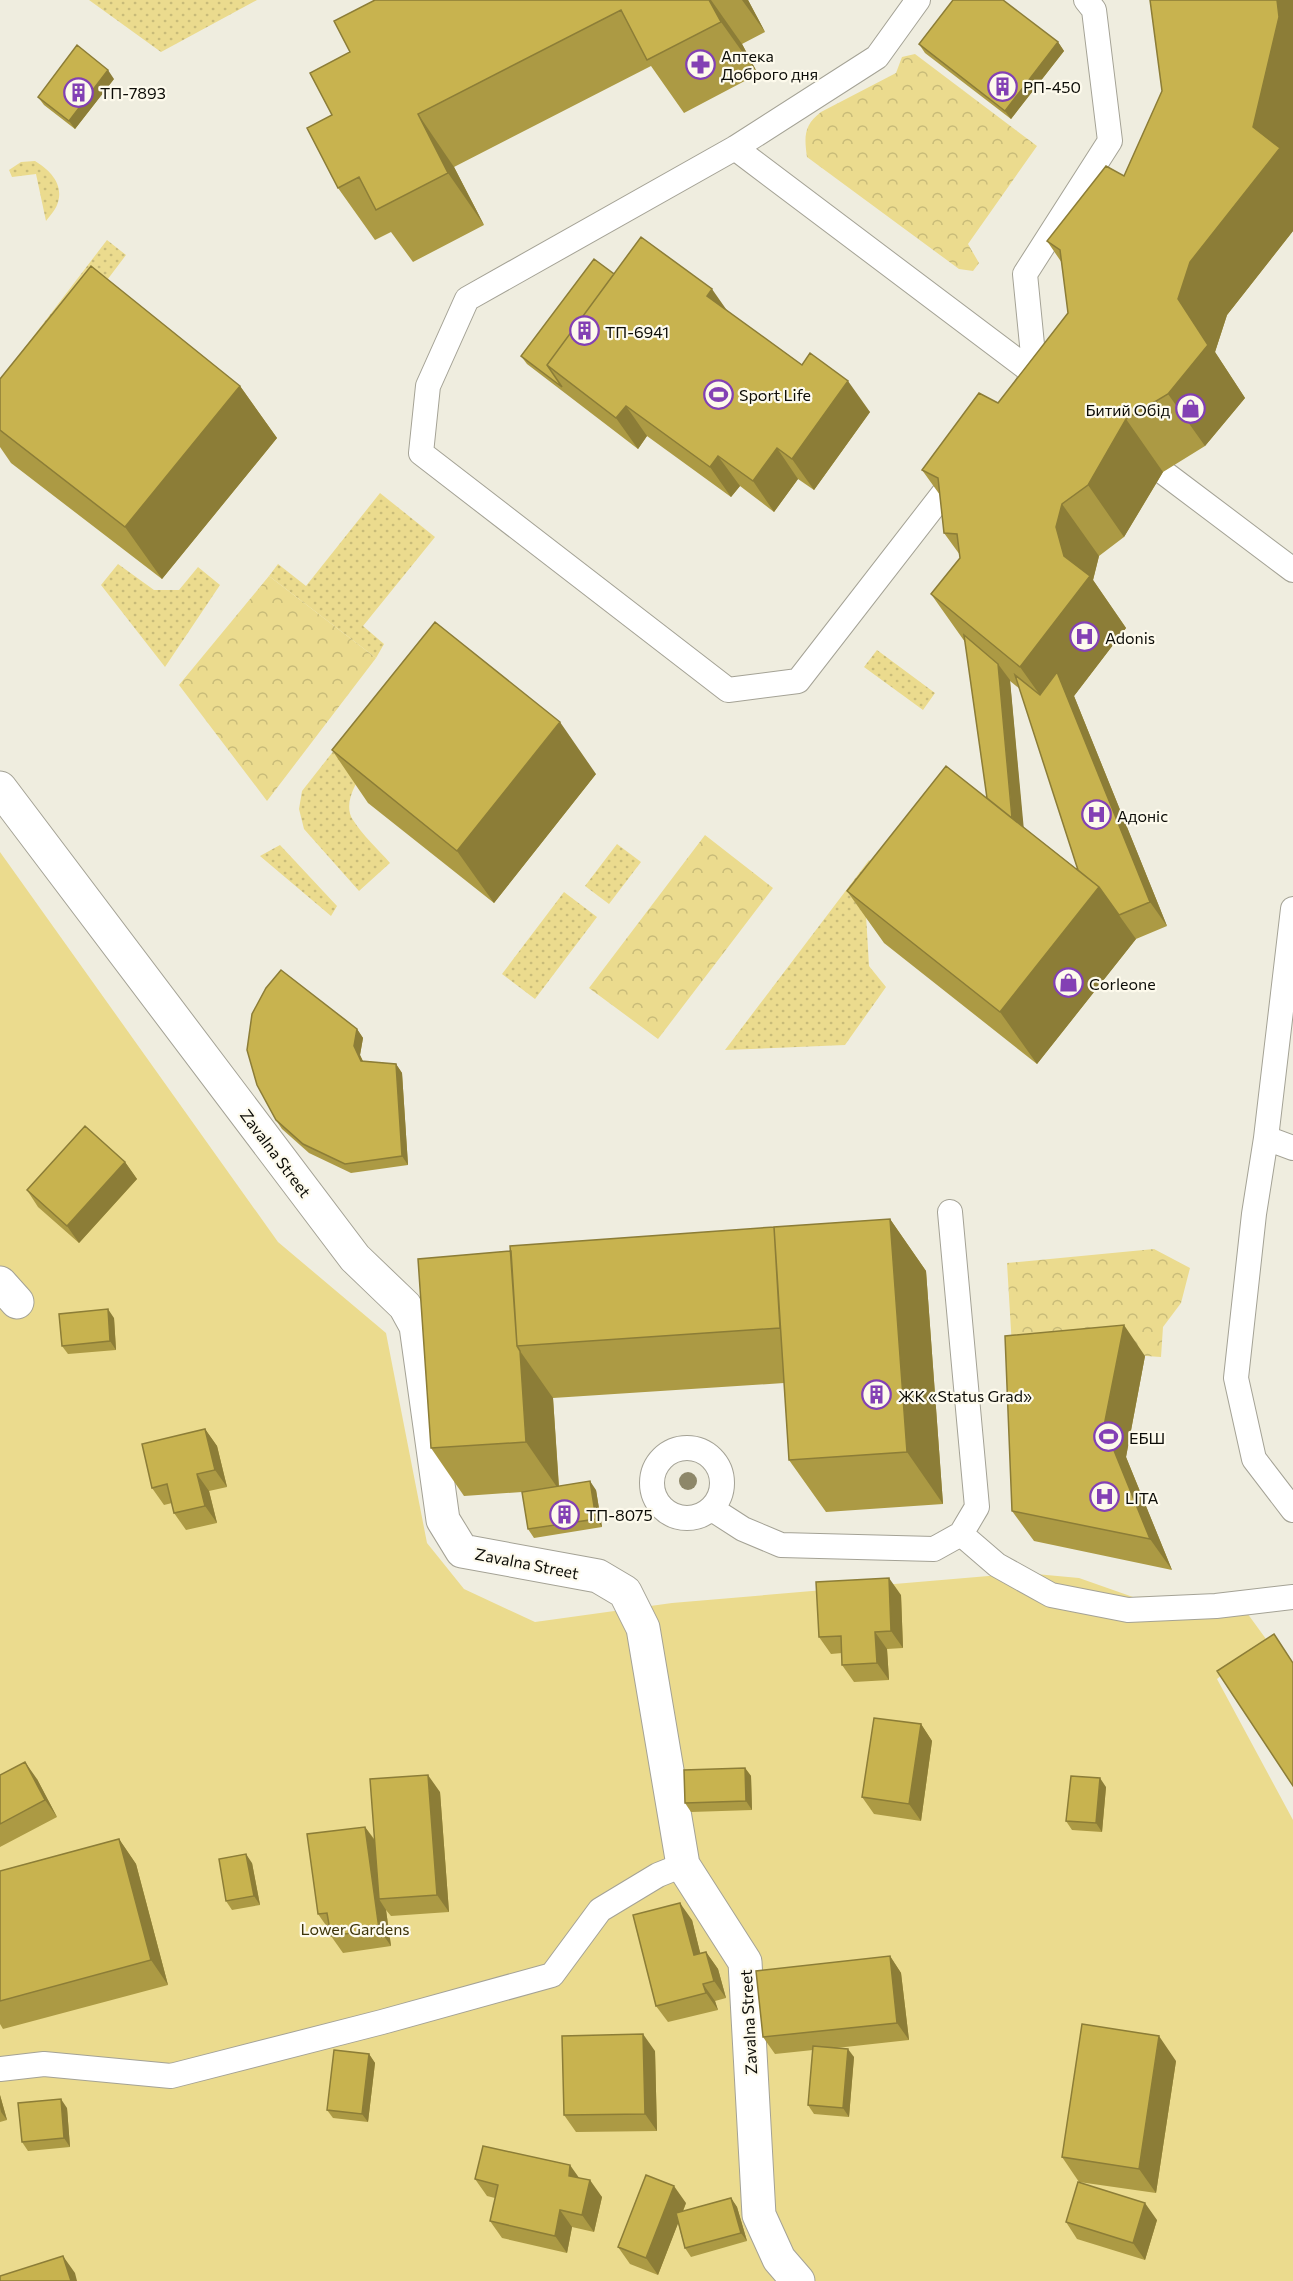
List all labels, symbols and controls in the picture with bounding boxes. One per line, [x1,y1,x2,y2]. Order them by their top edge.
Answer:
place label: Аптека Доброго дня [721,46,818,83]
pharmacy icon: Аптека Доброго дня [684,48,716,80]
building icon: РП-450 [986,70,1018,102]
building icon: ТП-7893 [63,76,95,108]
place label: РП-450 [1023,77,1081,96]
place label: ТП-7893 [100,83,166,102]
building icon: ТП-6941 [568,315,600,347]
place label: ТП-6941 [605,322,669,341]
sports icon: Sport Life [702,378,734,410]
place label: Sport Life [739,385,811,404]
shop icon: Битий Обід [1175,393,1207,425]
place label: Битий Обід [1086,400,1171,419]
hospital icon: Adonis [1068,621,1100,653]
place label: Adonis [1105,628,1155,647]
hospital icon: Адоніс [1080,799,1112,831]
place label: Адоніс [1117,806,1168,825]
shop icon: Corleone [1052,967,1084,999]
place label: Corleone [1089,974,1156,993]
street label: Zavalna Street [237,1105,316,1201]
building icon: ЖК «Status Grad» [861,1379,893,1411]
place label: ЖК «Status Grad» [898,1386,1032,1405]
sports icon: ЕБШ [1092,1421,1124,1453]
place label: ЕБШ [1129,1428,1165,1447]
hospital icon: LITA [1088,1481,1120,1513]
place label: LITA [1125,1488,1159,1507]
building icon: ТП-8075 [549,1498,581,1530]
place label: ТП-8075 [586,1505,653,1524]
street label: Zavalna Street [474,1544,581,1582]
park label: Lower Gardens [300,1919,410,1938]
street label: Zavalna Street [736,1969,760,2075]

